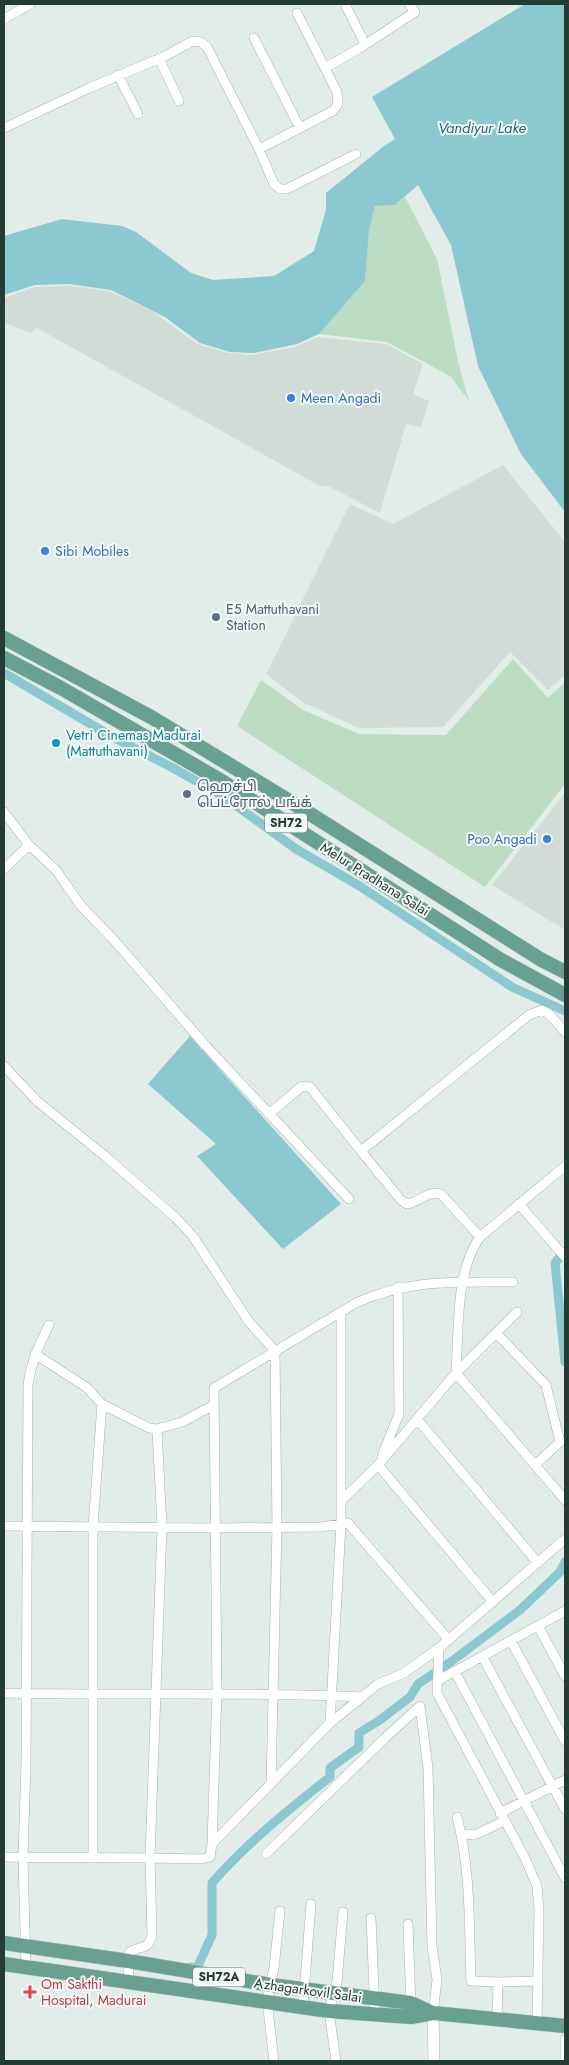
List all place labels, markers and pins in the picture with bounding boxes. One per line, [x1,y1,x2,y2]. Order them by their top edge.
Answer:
place label: Meen Angadi [301,388,381,408]
marker: Meen Angadi [285,392,297,404]
place label: Sibi Mobiles [55,541,129,561]
marker: Sibi Mobiles [39,545,51,557]
place label: E5 Mattuthavani Station [226,599,319,635]
marker: E5 Mattuthavani Station [210,611,222,623]
place label: Vetri Cinemas Madurai (Mattuthavani) [66,725,201,761]
marker: Vetri Cinemas Madurai (Mattuthavani) [50,737,62,749]
place label: ஹெச்பி பெட்ரோல் பங்க் [197,776,312,812]
marker: ஹெச்பி பெட்ரோல் பங்க் [181,788,193,800]
place label: Poo Angadi [467,829,537,849]
marker: Poo Angadi [541,833,553,845]
place label: Om Sakthi Hospital, Madurai [41,1974,146,2010]
marker: Om Sakthi Hospital, Madurai [23,1985,37,1999]

